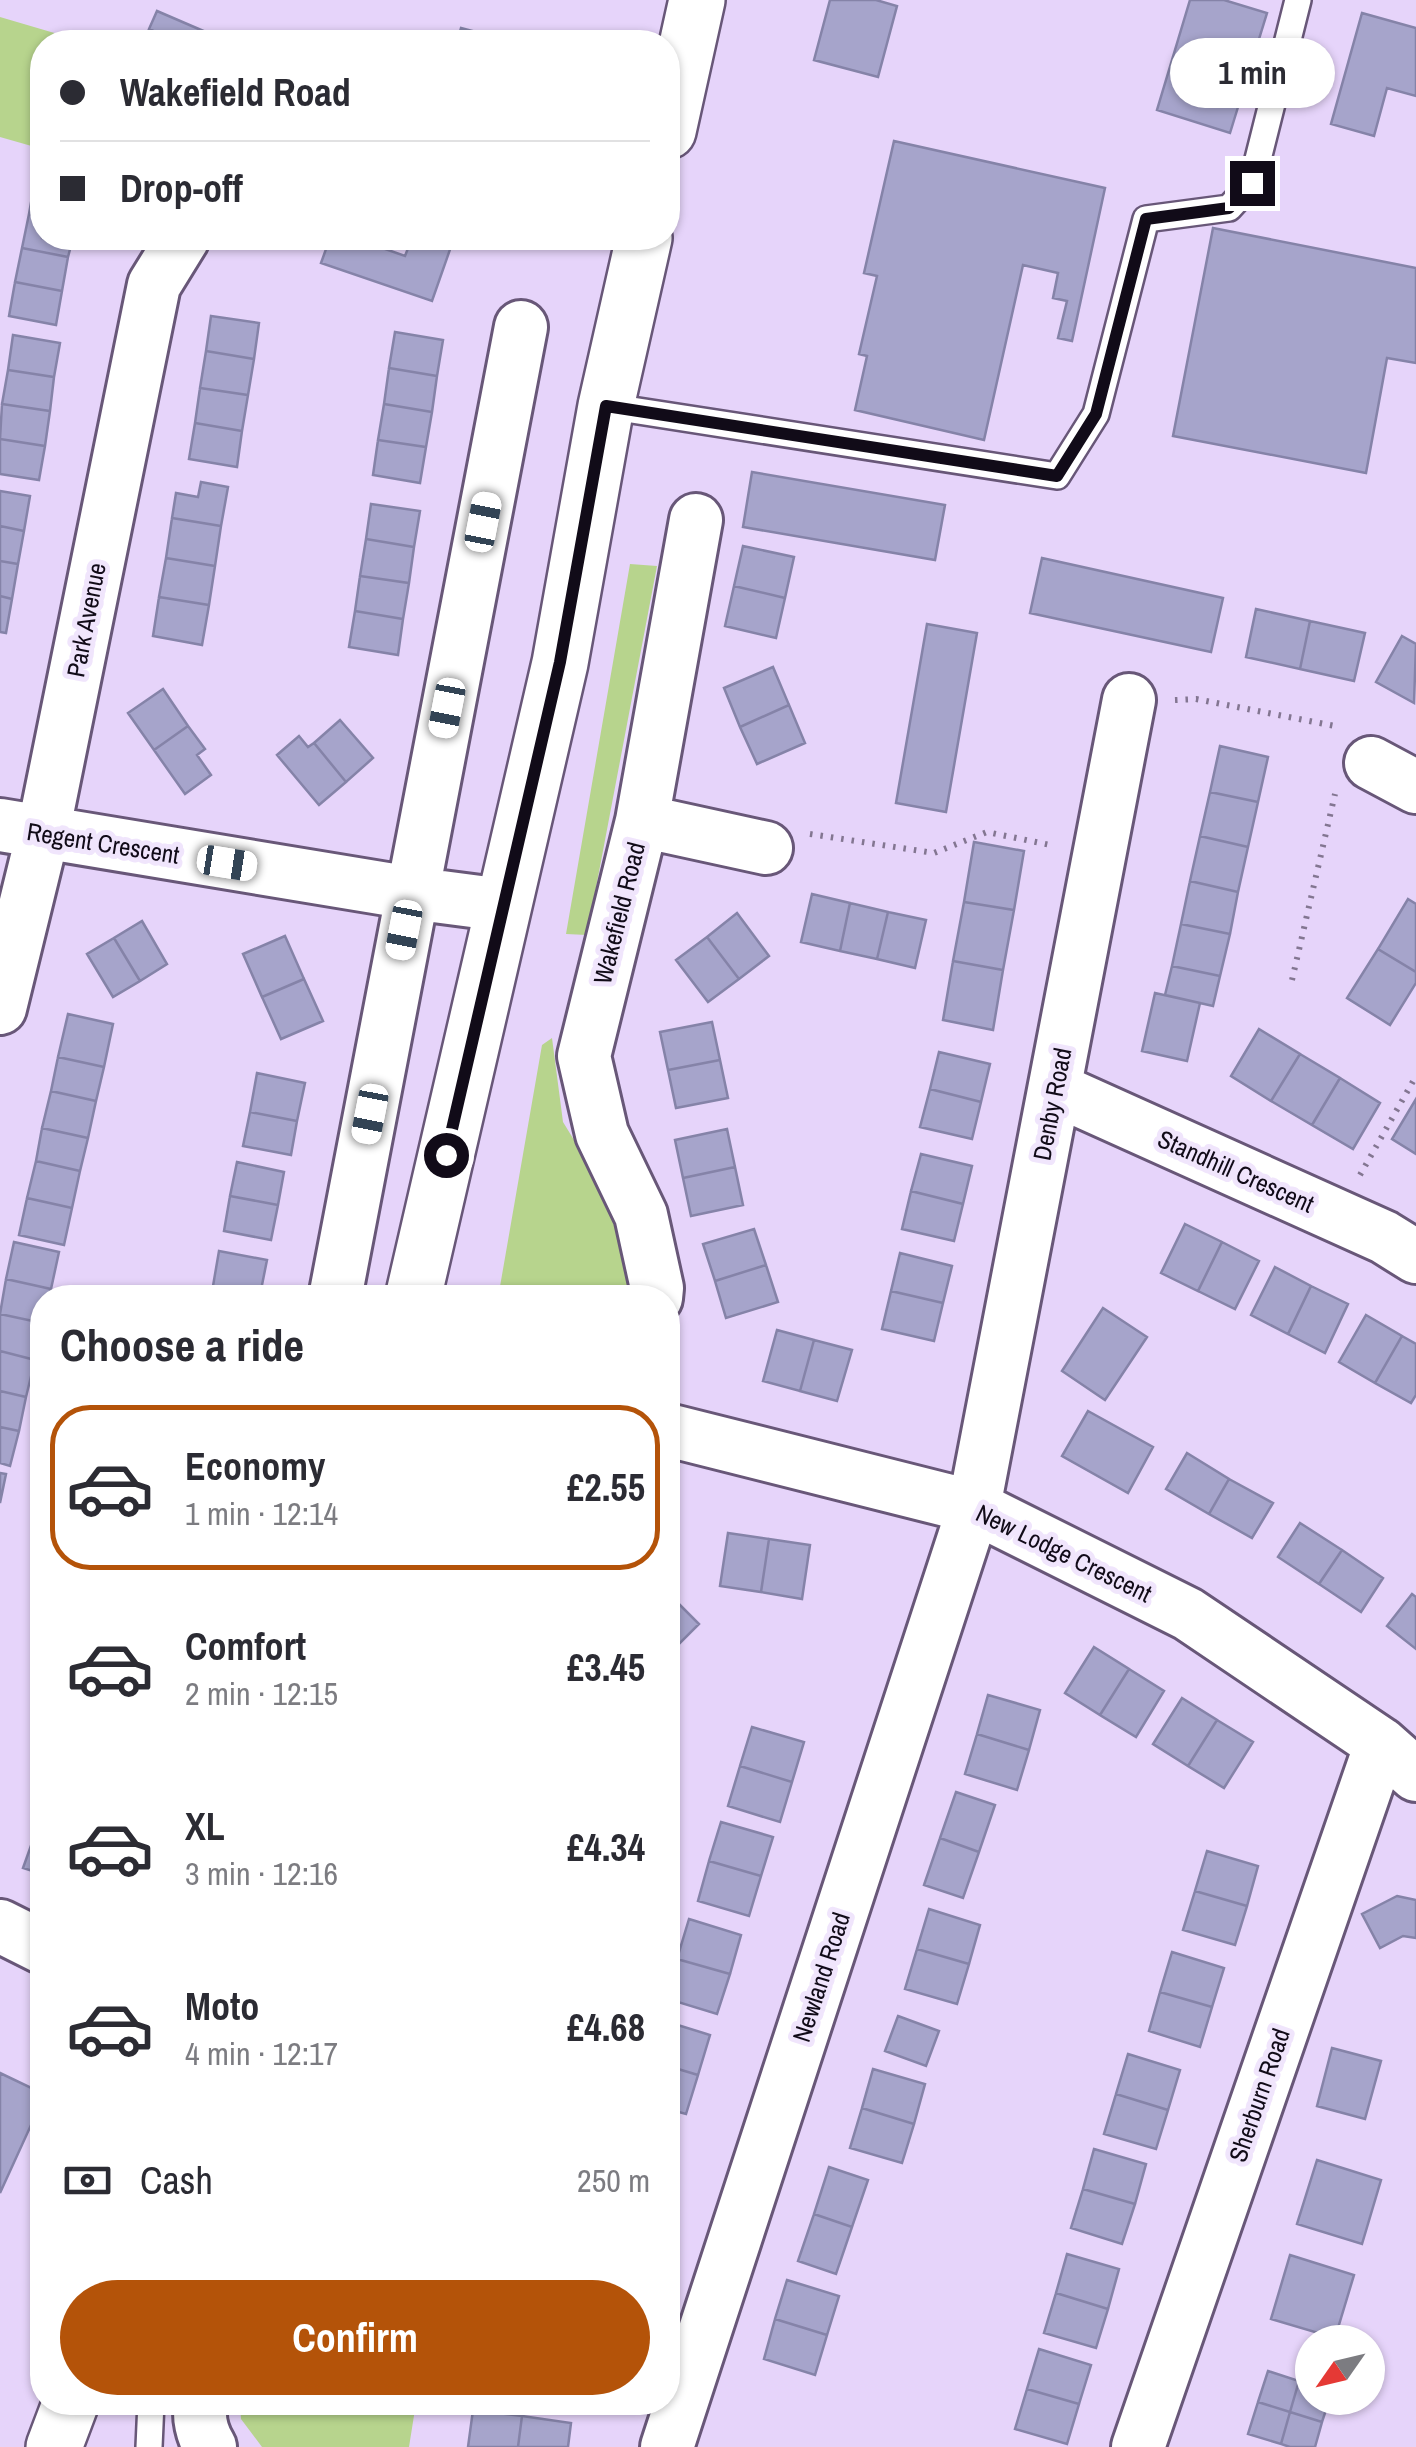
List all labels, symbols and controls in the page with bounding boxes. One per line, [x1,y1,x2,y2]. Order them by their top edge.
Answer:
callout: 1 min [1170,38,1334,108]
text: 1 min [1218,51,1287,94]
text: Wakefield Road [120,67,351,118]
route end [1230,161,1275,206]
text: Drop-off [120,163,243,214]
car [463,490,503,554]
street label: Park Avenue [58,560,114,680]
car [427,676,467,740]
street label: Regent Crescent [24,814,182,872]
street label: Wakefield Road [585,838,653,988]
car [195,843,259,883]
car [384,898,424,962]
street label: Denby Road [1024,1045,1080,1163]
car [350,1082,390,1146]
street label: Standhill Crescent [1153,1121,1320,1221]
route start [424,1133,469,1178]
text: Choose a ride [60,1314,304,1375]
text: Economy [185,1441,325,1492]
icon: car [65,1443,155,1533]
text: £2.55 [567,1462,645,1513]
text: 1 min · 12:14 [185,1492,338,1535]
street label: New Lodge Crescent [971,1496,1158,1610]
text: Comfort [185,1621,306,1672]
icon: car [65,1623,155,1713]
text: £3.45 [567,1642,645,1693]
text: 2 min · 12:15 [185,1672,338,1715]
text: XL [185,1801,225,1852]
icon: car [65,1803,155,1893]
text: £4.34 [567,1822,645,1873]
text: 3 min · 12:16 [185,1852,338,1895]
street label: Newland Road [784,1908,858,2046]
text: Moto [185,1981,259,2032]
icon: car [65,1983,155,2073]
text: £4.68 [567,2002,645,2053]
street label: Sherburn Road [1220,2024,1298,2166]
text: 4 min · 12:17 [185,2032,338,2075]
icon: cash [60,2153,115,2208]
text: Cash [140,2155,213,2206]
text: 250 m [577,2159,650,2202]
button: Confirm [60,2280,650,2395]
north arrow [1295,2325,1385,2415]
map controls [1295,2325,1385,2415]

